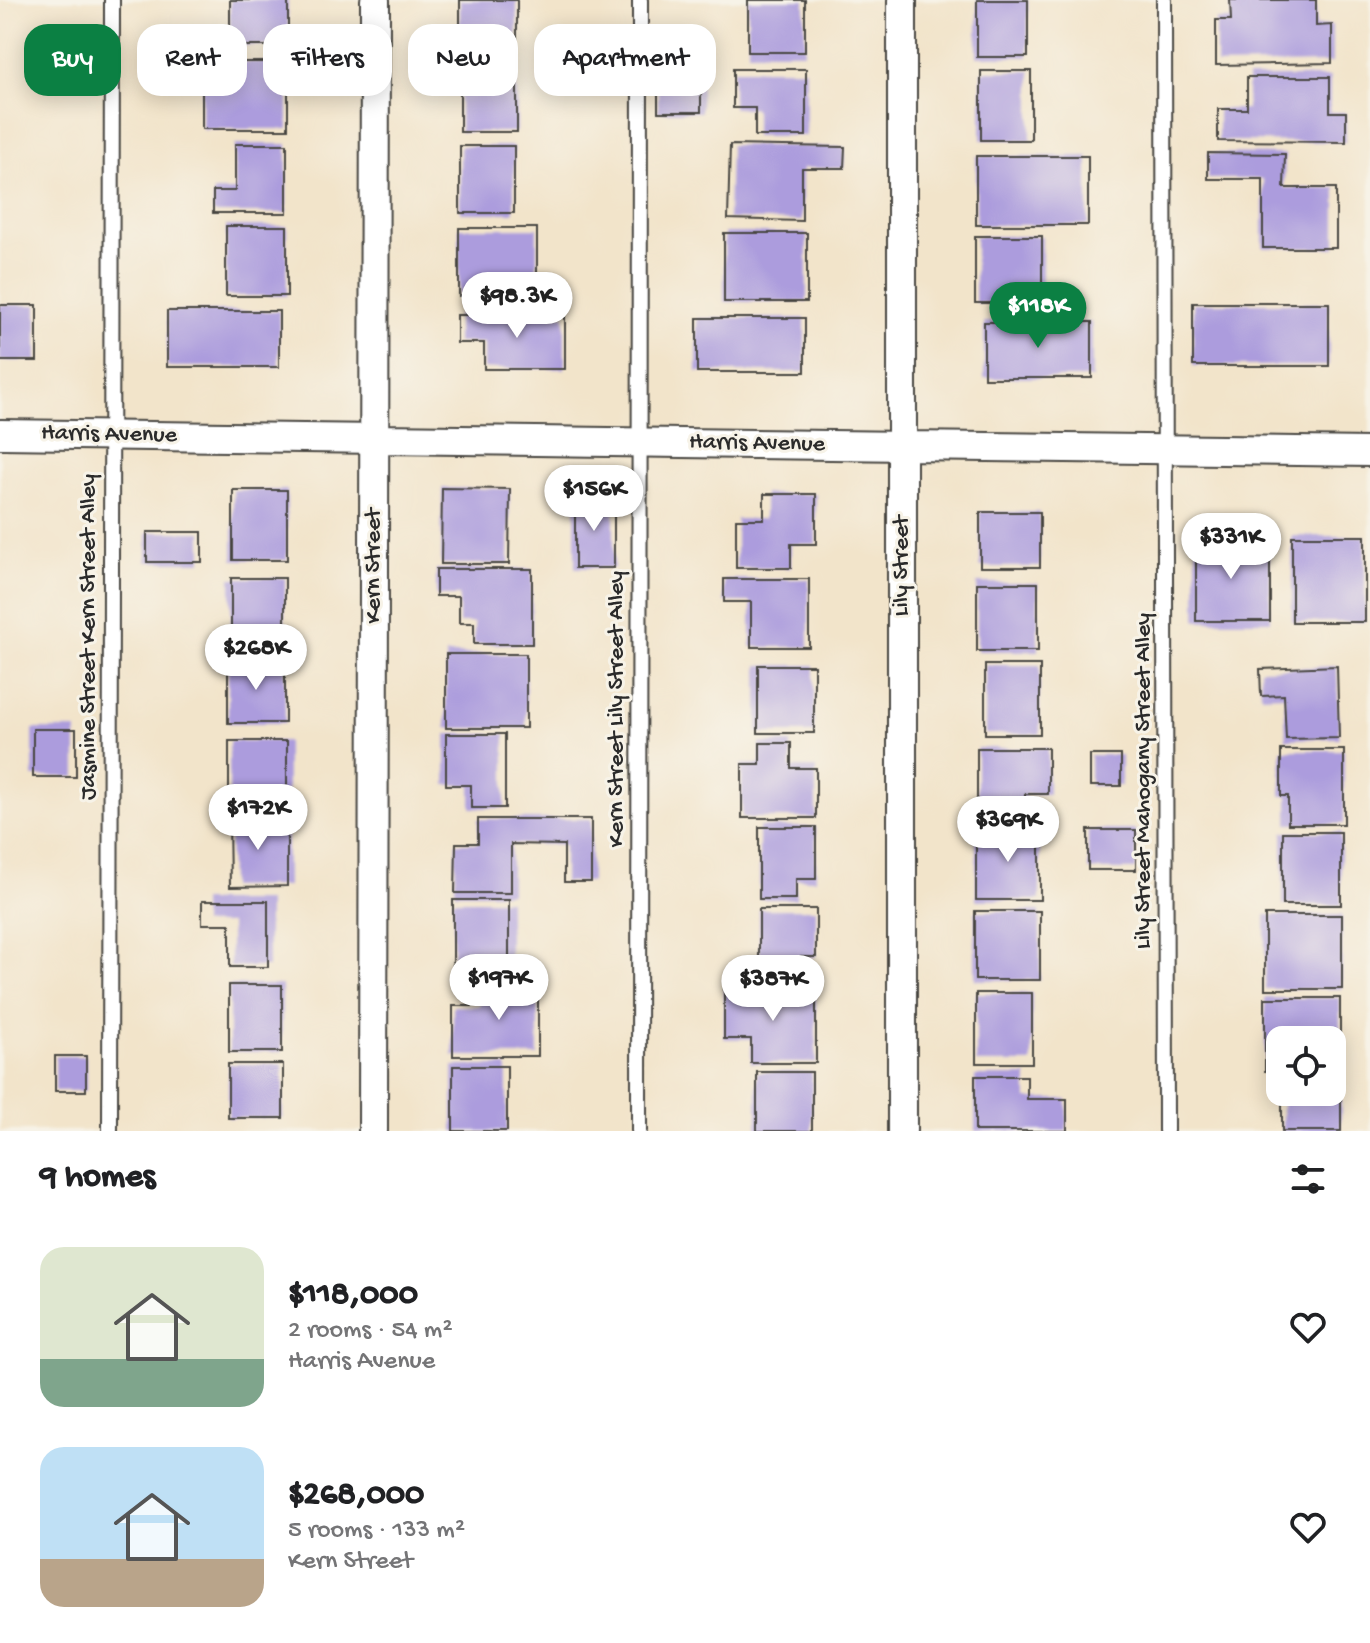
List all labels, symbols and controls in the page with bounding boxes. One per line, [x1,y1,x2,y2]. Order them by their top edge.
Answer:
chip: Buy [24,24,121,96]
chip: Rent [137,24,247,96]
chip: Filters [263,24,392,96]
chip: New [408,24,518,96]
chip: Apartment [534,24,716,96]
pin: $98.3K [452,272,582,340]
text: $98.3K [480,282,554,313]
pin: $118K [982,282,1094,350]
text: $118K [1007,292,1069,323]
street label: Harris Avenue [41,419,178,451]
street label: Harris Avenue [689,428,826,460]
pin: $156K [538,465,650,533]
street label: Jasmine Street Kern Street Alley [75,474,104,800]
text: $156K [562,475,626,506]
street label: Kern Street [360,506,389,624]
street label: Lily Street [888,513,917,616]
pin: $331K [1175,513,1287,581]
text: $331K [1199,523,1263,554]
street label: Kern Street Lily Street Alley [603,571,632,847]
street label: Lily Street Mahogany Street Alley [1130,613,1159,949]
pin: $268K [200,624,312,692]
text: $268K [223,634,289,665]
pin: $172K [202,784,314,852]
text: $172K [227,794,289,825]
pin: $369K [952,796,1064,864]
text: $369K [975,806,1041,837]
pin: $197K [443,954,555,1022]
pin: $387K [717,955,829,1023]
text: $197K [467,964,531,995]
text: $387K [739,965,807,996]
map controls [1266,1026,1346,1106]
button: locate [1266,1026,1346,1106]
icon: filters [1286,1157,1330,1201]
text: 9 homes [40,1159,155,1199]
text: $118,000 [288,1276,418,1316]
icon: home [104,1279,200,1375]
icon: heart [1286,1305,1330,1349]
text: 2 rooms · 54 m² [288,1316,453,1347]
text: Harris Avenue [288,1347,435,1378]
text: $268,000 [288,1476,424,1516]
icon: home [104,1479,200,1575]
icon: heart [1286,1505,1330,1549]
text: 5 rooms · 133 m² [288,1516,465,1547]
text: Kern Street [288,1547,413,1578]

